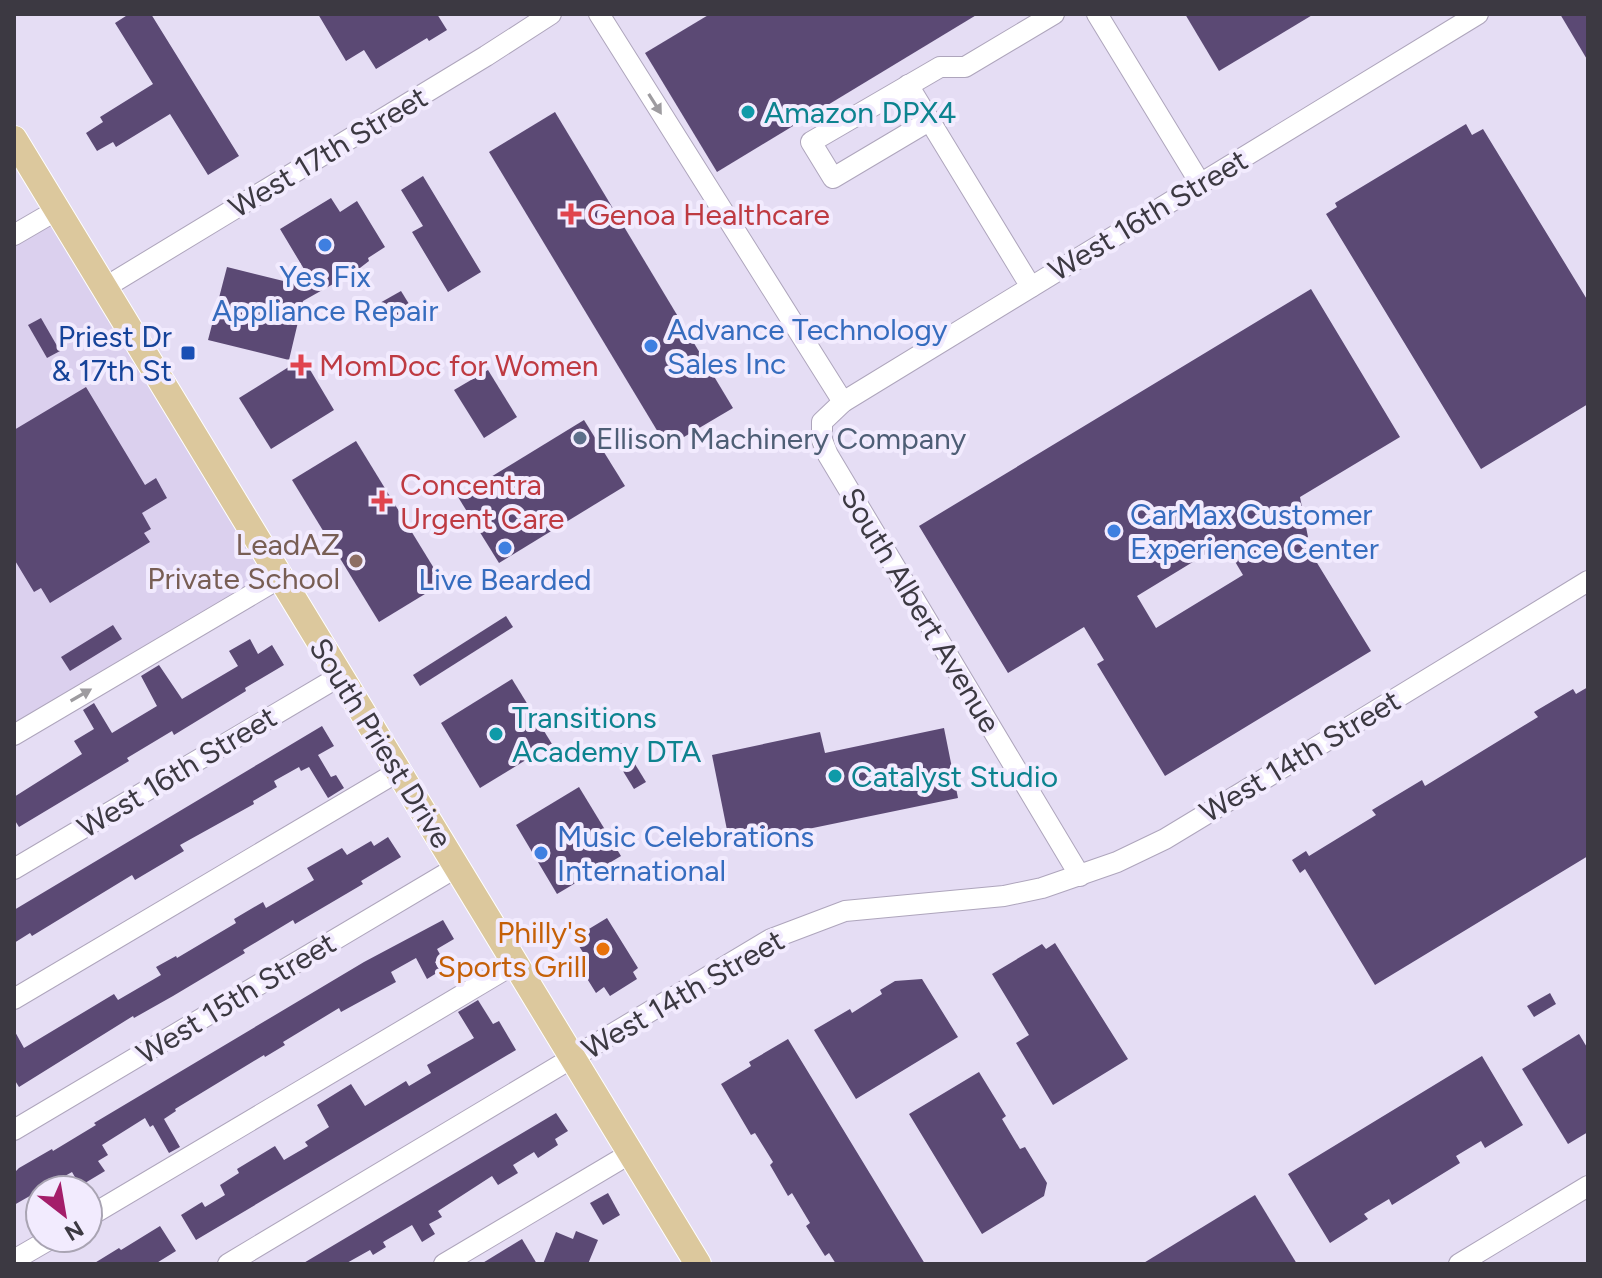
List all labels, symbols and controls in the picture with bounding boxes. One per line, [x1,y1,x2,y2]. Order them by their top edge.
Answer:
street label: West 17th Street [222,78,434,226]
one-way arrow [648,93,662,115]
place label: Amazon DPX4 [764,94,956,131]
marker: Amazon DPX4 [739,103,757,121]
street label: West 16th Street [1042,141,1254,289]
place label: Genoa Healthcare [587,196,830,233]
marker: Genoa Healthcare [562,205,580,223]
marker: Yes Fix Appliance Repair [316,236,334,254]
place label: Yes Fix Appliance Repair [212,258,438,329]
place label: Advance Technology Sales Inc [667,311,948,382]
place label: Priest Dr & 17th St [52,318,172,389]
marker: Advance Technology Sales Inc [642,337,660,355]
marker: Priest Dr & 17th St [179,344,197,362]
place label: MomDoc for Women [319,347,599,384]
marker: MomDoc for Women [290,354,312,376]
place label: Ellison Machinery Company [596,420,967,457]
marker: Ellison Machinery Company [571,429,589,447]
place label: Concentra Urgent Care [400,466,564,537]
street label: South Albert Avenue [833,481,1009,739]
marker: Concentra Urgent Care [371,490,393,512]
place label: CarMax Customer Experience Center [1130,496,1379,567]
marker: CarMax Customer Experience Center [1105,522,1123,540]
place label: LeadAZ Private School [147,526,340,597]
marker: Live Bearded [496,539,514,557]
marker: LeadAZ Private School [347,552,365,570]
place label: Live Bearded [418,561,592,598]
street label: South Priest Drive [301,631,461,855]
street label: West 14th Street [1193,682,1407,830]
one-way arrow [70,688,92,702]
street label: West 16th Street [71,698,283,846]
place label: Transitions Academy DTA [512,699,702,770]
marker: Transitions Academy DTA [487,725,505,743]
place label: Catalyst Studio [851,758,1058,795]
marker: Catalyst Studio [826,767,844,785]
place label: Music Celebrations International [557,818,814,889]
marker: Music Celebrations International [532,844,550,862]
place label: Philly's Sports Grill [437,914,587,985]
street label: West 14th Street [575,921,791,1067]
street label: West 15th Street [130,924,342,1072]
marker: Philly's Sports Grill [594,940,612,958]
north arrow [24,1174,104,1254]
text: N [60,1215,88,1247]

